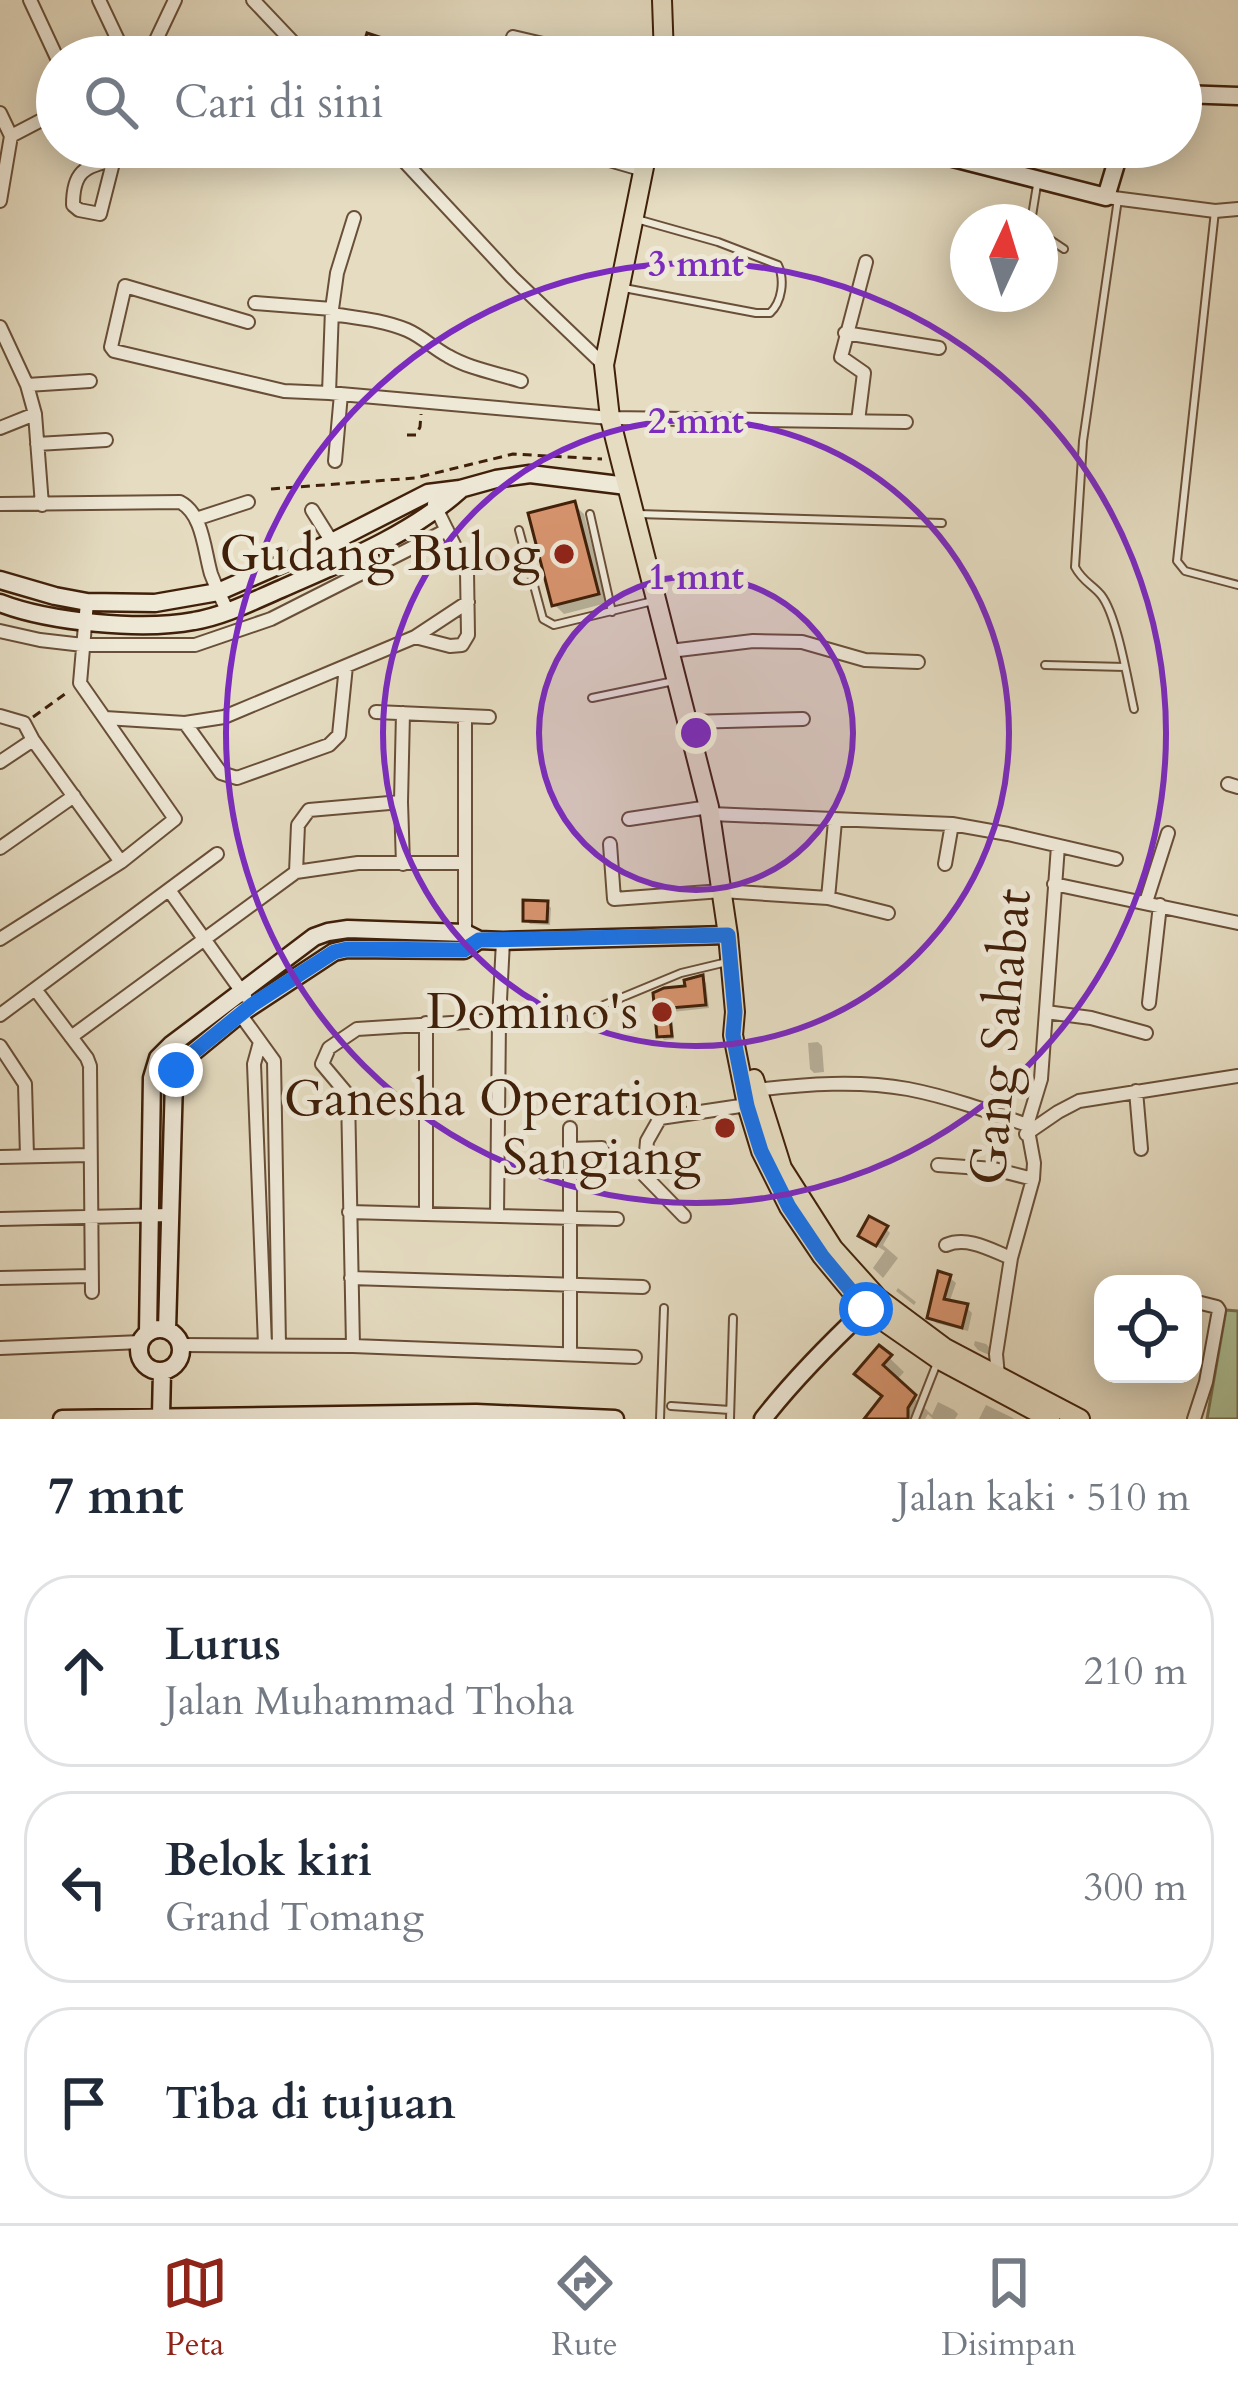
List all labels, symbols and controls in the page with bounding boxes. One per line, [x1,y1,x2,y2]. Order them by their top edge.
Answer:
search box [36,36,1202,168]
icon: search [78,69,144,135]
text: Cari di sini [174,72,384,133]
north arrow [950,204,1058,312]
text: 3 mnt [648,240,744,289]
text: 2 mnt [648,397,744,446]
place label: Gudang Bulog [219,519,540,589]
marker: Gudang Bulog [551,541,577,567]
text: 1 mnt [648,553,744,602]
centre of rings [675,712,717,754]
street label: Gang Sahabat [953,886,1049,1188]
place label: Domino's [426,977,638,1047]
marker: Domino's [649,999,675,1025]
route end [149,1043,203,1097]
place label: Ganesha Operation Sangiang [284,1064,701,1193]
marker: Ganesha Operation Sangiang [712,1115,738,1141]
map controls [1094,1275,1202,1383]
button: locate [1094,1275,1202,1383]
route start [839,1282,893,1336]
text: 7 mnt [48,1462,184,1532]
text: Jalan kaki · 510 m [897,1471,1190,1524]
text: Lurus [165,1614,281,1675]
icon: ahead [51,1638,117,1704]
text: 210 m [1084,1645,1187,1698]
text: Jalan Muhammad Thoha [165,1675,574,1728]
text: Belok kiri [165,1830,372,1891]
icon: left [51,1854,117,1920]
text: 300 m [1084,1861,1187,1914]
text: Grand Tomang [165,1891,424,1944]
icon: arrive [51,2070,117,2136]
text: Tiba di tujuan [165,2073,456,2134]
tab: Peta [162,2250,228,2367]
tab: Rute [551,2250,618,2367]
tab: Disimpan [941,2250,1076,2367]

